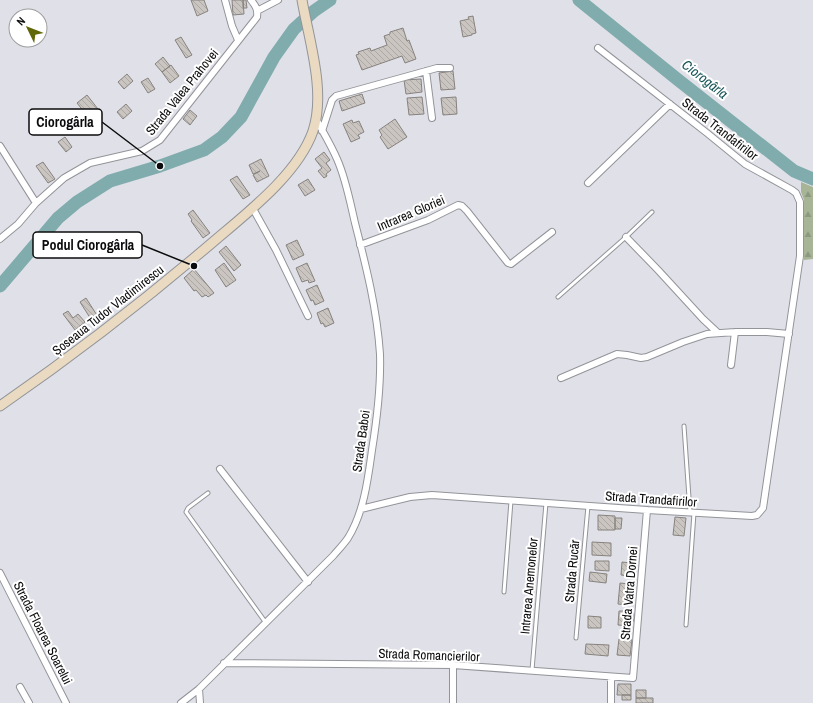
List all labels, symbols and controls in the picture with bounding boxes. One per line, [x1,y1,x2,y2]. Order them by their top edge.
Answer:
north arrow [8,8,48,48]
text: N [13,14,28,28]
street label: Strada Valea Prahovei [142,45,222,139]
water label: Ciorogârla [678,55,732,103]
street label: Strada Trandafirilor [679,94,762,164]
callout: Ciorogârla [29,109,102,135]
text: Ciorogârla [36,113,94,131]
street label: Intrarea Gloriei [375,191,447,235]
callout: Podul Ciorogârla [33,232,142,258]
text: Podul Ciorogârla [42,236,135,254]
street label: Șoseaua Tudor Vladimirescu [49,261,167,359]
street label: Strada Baboi [348,409,374,473]
street label: Strada Trandafirilor [605,487,698,511]
street label: Intrarea Anemonelor [516,537,542,635]
street label: Strada Rucăr [561,539,583,603]
street label: Strada Vatra Dornei [616,545,642,641]
street label: Strada Floarea Soarelui [10,579,76,687]
street label: Strada Romancierilor [378,645,480,665]

